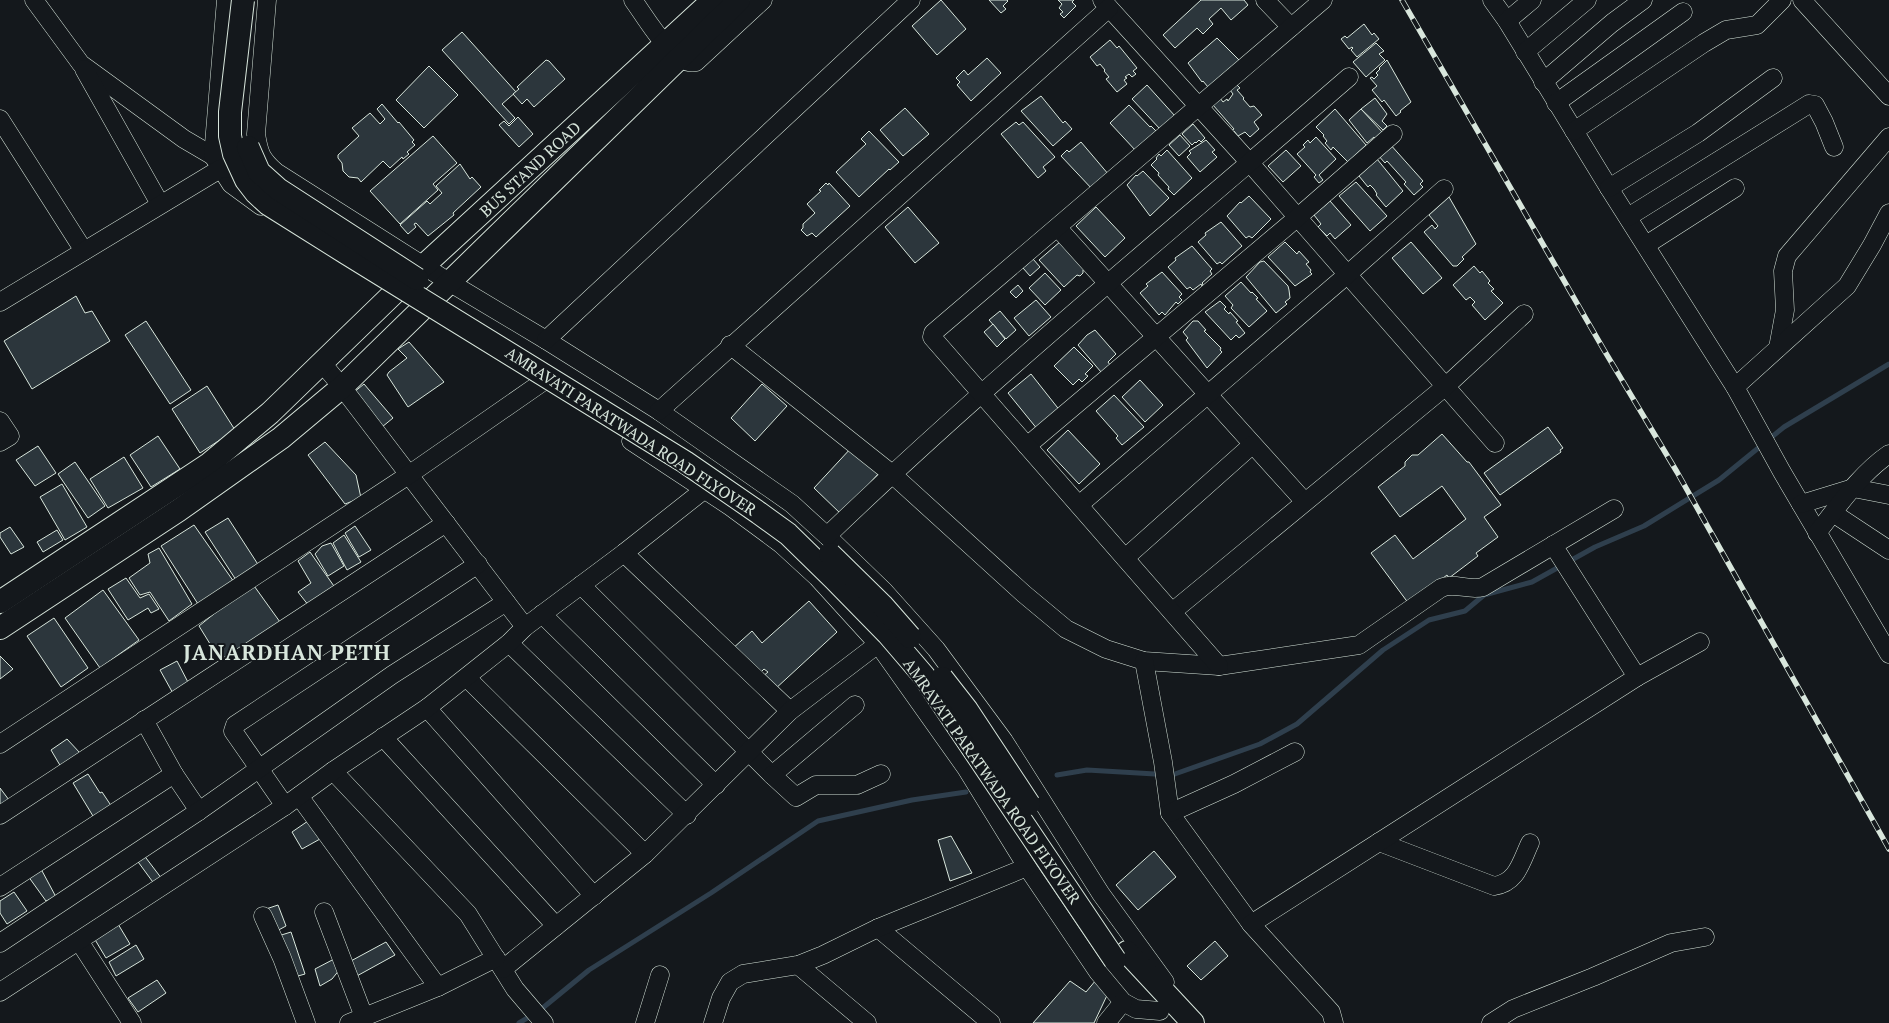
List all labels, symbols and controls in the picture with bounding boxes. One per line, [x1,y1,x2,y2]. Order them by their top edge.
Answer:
street label: BUS STAND ROAD [475,116,585,222]
street label: AMRAVATI PARATWADA ROAD FLYOVER [501,341,761,521]
district label: JANARDHAN PETH [183,638,391,666]
street label: AMRAVATI PARATWADA ROAD FLYOVER [898,654,1086,909]

